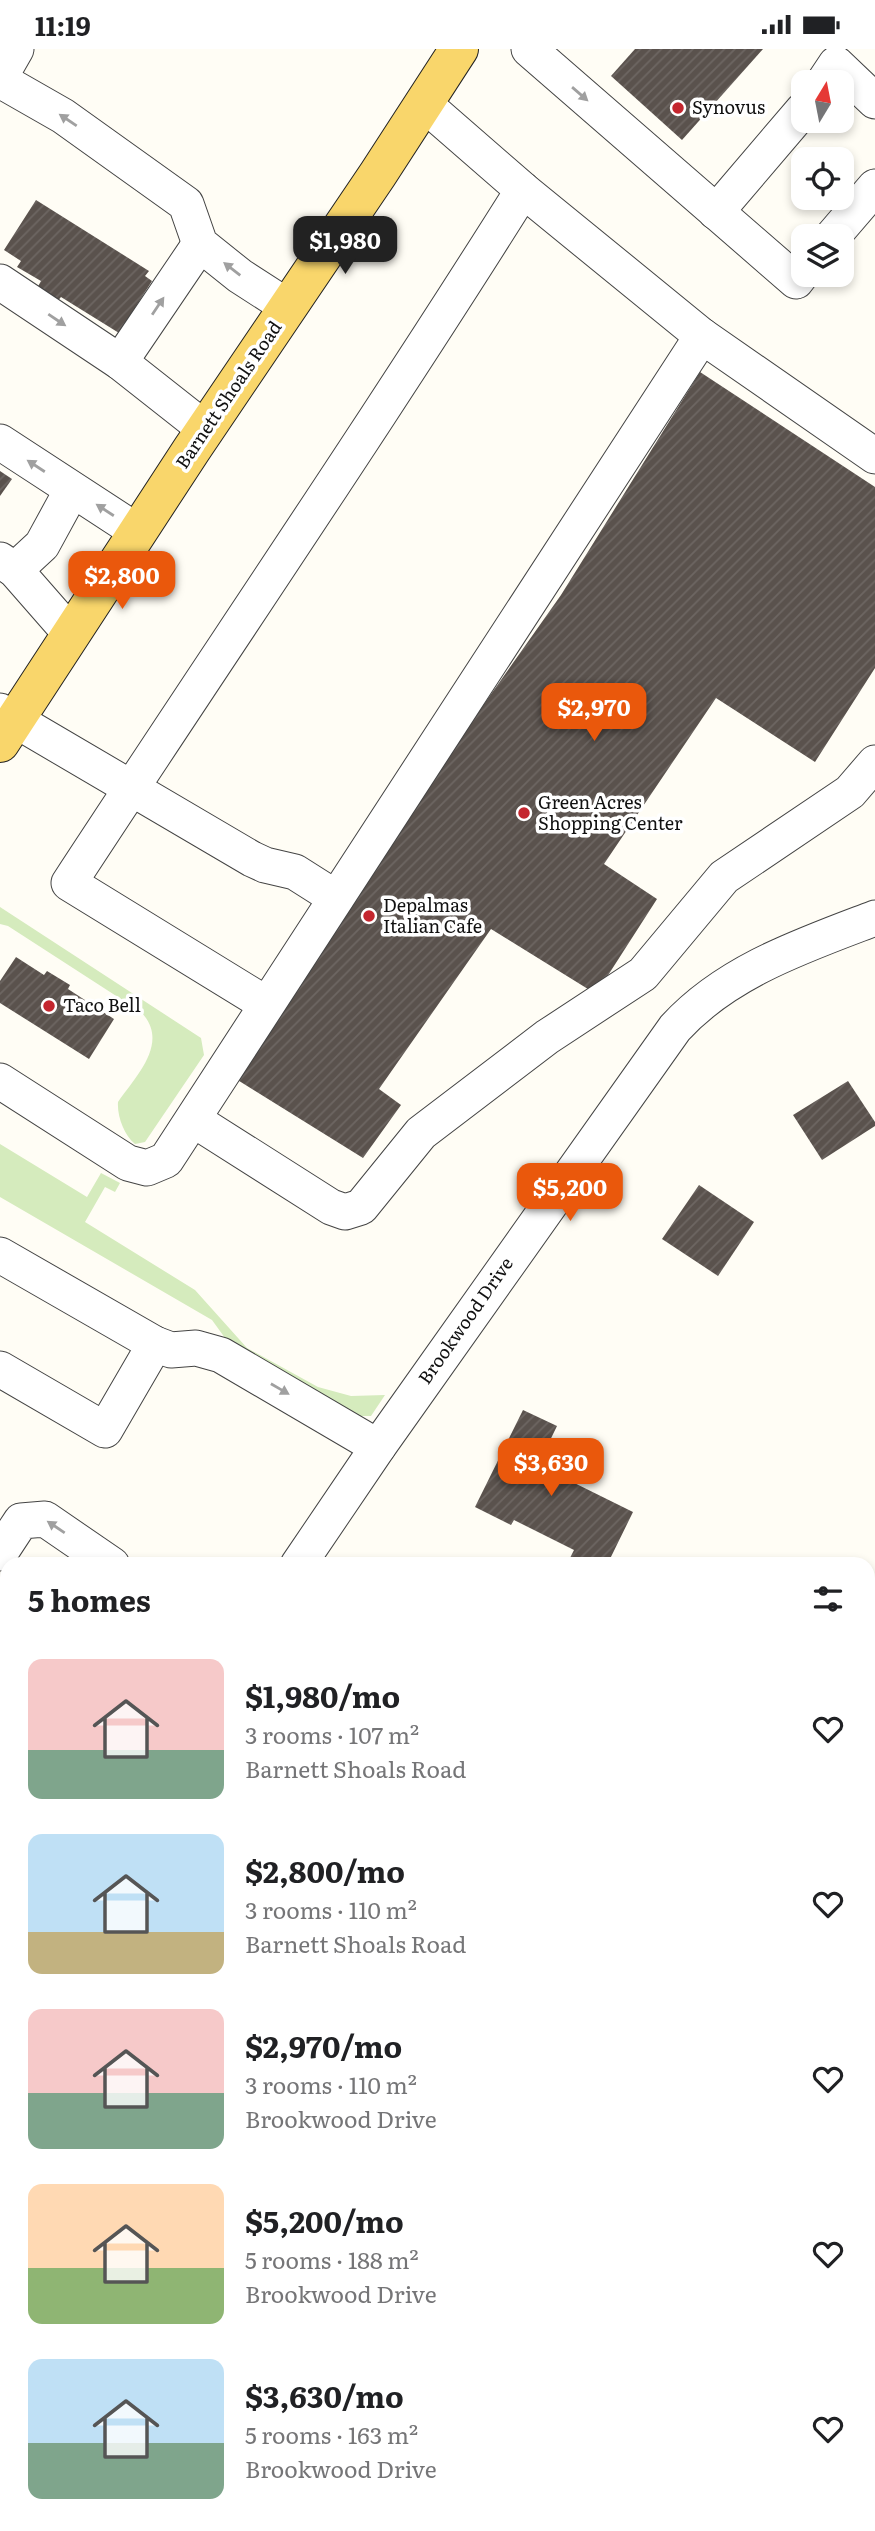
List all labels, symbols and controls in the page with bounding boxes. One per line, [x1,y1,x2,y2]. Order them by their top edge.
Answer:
text: 11:19 [35,5,91,44]
north arrow [791,70,854,133]
map controls [791,70,854,287]
one-way arrow [572,86,589,101]
place label: Synovus [692,93,765,120]
marker: Synovus [670,100,686,116]
one-way arrow [59,114,78,127]
button: locate [791,147,854,210]
pin: $1,980 [288,217,402,276]
text: $1,980 [309,222,381,256]
button: layers [791,224,854,287]
one-way arrow [223,261,241,276]
one-way arrow [151,297,165,315]
one-way arrow [48,313,66,327]
street label: Barnett Shoals Road [168,315,287,474]
one-way arrow [27,459,45,473]
one-way arrow [96,504,115,517]
pin: $2,800 [65,552,179,611]
text: $2,800 [84,557,160,591]
pin: $2,970 [537,683,651,743]
text: $2,970 [557,689,631,723]
place label: Green Acres Shopping Center [538,788,683,836]
marker: Green Acres Shopping Center [516,805,532,821]
place label: Depalmas Italian Cafe [383,891,482,939]
marker: Depalmas Italian Cafe [361,908,377,924]
place label: Taco Bell [63,991,141,1018]
marker: Taco Bell [41,998,57,1014]
pin: $5,200 [513,1163,627,1223]
text: $5,200 [533,1169,607,1203]
street label: Brookwood Drive [411,1251,519,1389]
one-way arrow [270,1383,290,1395]
pin: $3,630 [494,1439,608,1498]
text: $3,630 [514,1444,588,1478]
one-way arrow [46,1520,65,1533]
text: 5 homes [28,1577,151,1621]
icon: filters [809,1580,847,1618]
text: $1,980/mo [245,1673,400,1717]
icon: home [84,1687,168,1771]
icon: heart [809,1710,847,1748]
text: 3 rooms · 107 m² [245,1717,419,1751]
text: Barnett Shoals Road [245,1751,466,1785]
text: $2,800/mo [245,1848,405,1892]
icon: home [84,1862,168,1946]
icon: heart [809,1885,847,1923]
text: 3 rooms · 110 m² [245,1892,417,1926]
text: Barnett Shoals Road [245,1926,466,1960]
text: $2,970/mo [245,2023,402,2067]
icon: home [84,2037,168,2121]
icon: heart [809,2060,847,2098]
text: 3 rooms · 110 m² [245,2067,417,2101]
text: Brookwood Drive [245,2101,437,2135]
text: $5,200/mo [245,2198,404,2242]
icon: home [84,2212,168,2296]
icon: heart [809,2235,847,2273]
text: 5 rooms · 188 m² [245,2242,419,2276]
text: Brookwood Drive [245,2276,437,2310]
text: $3,630/mo [245,2373,404,2417]
icon: home [84,2387,168,2471]
icon: heart [809,2410,847,2448]
text: 5 rooms · 163 m² [245,2417,418,2451]
text: Brookwood Drive [245,2451,437,2485]

